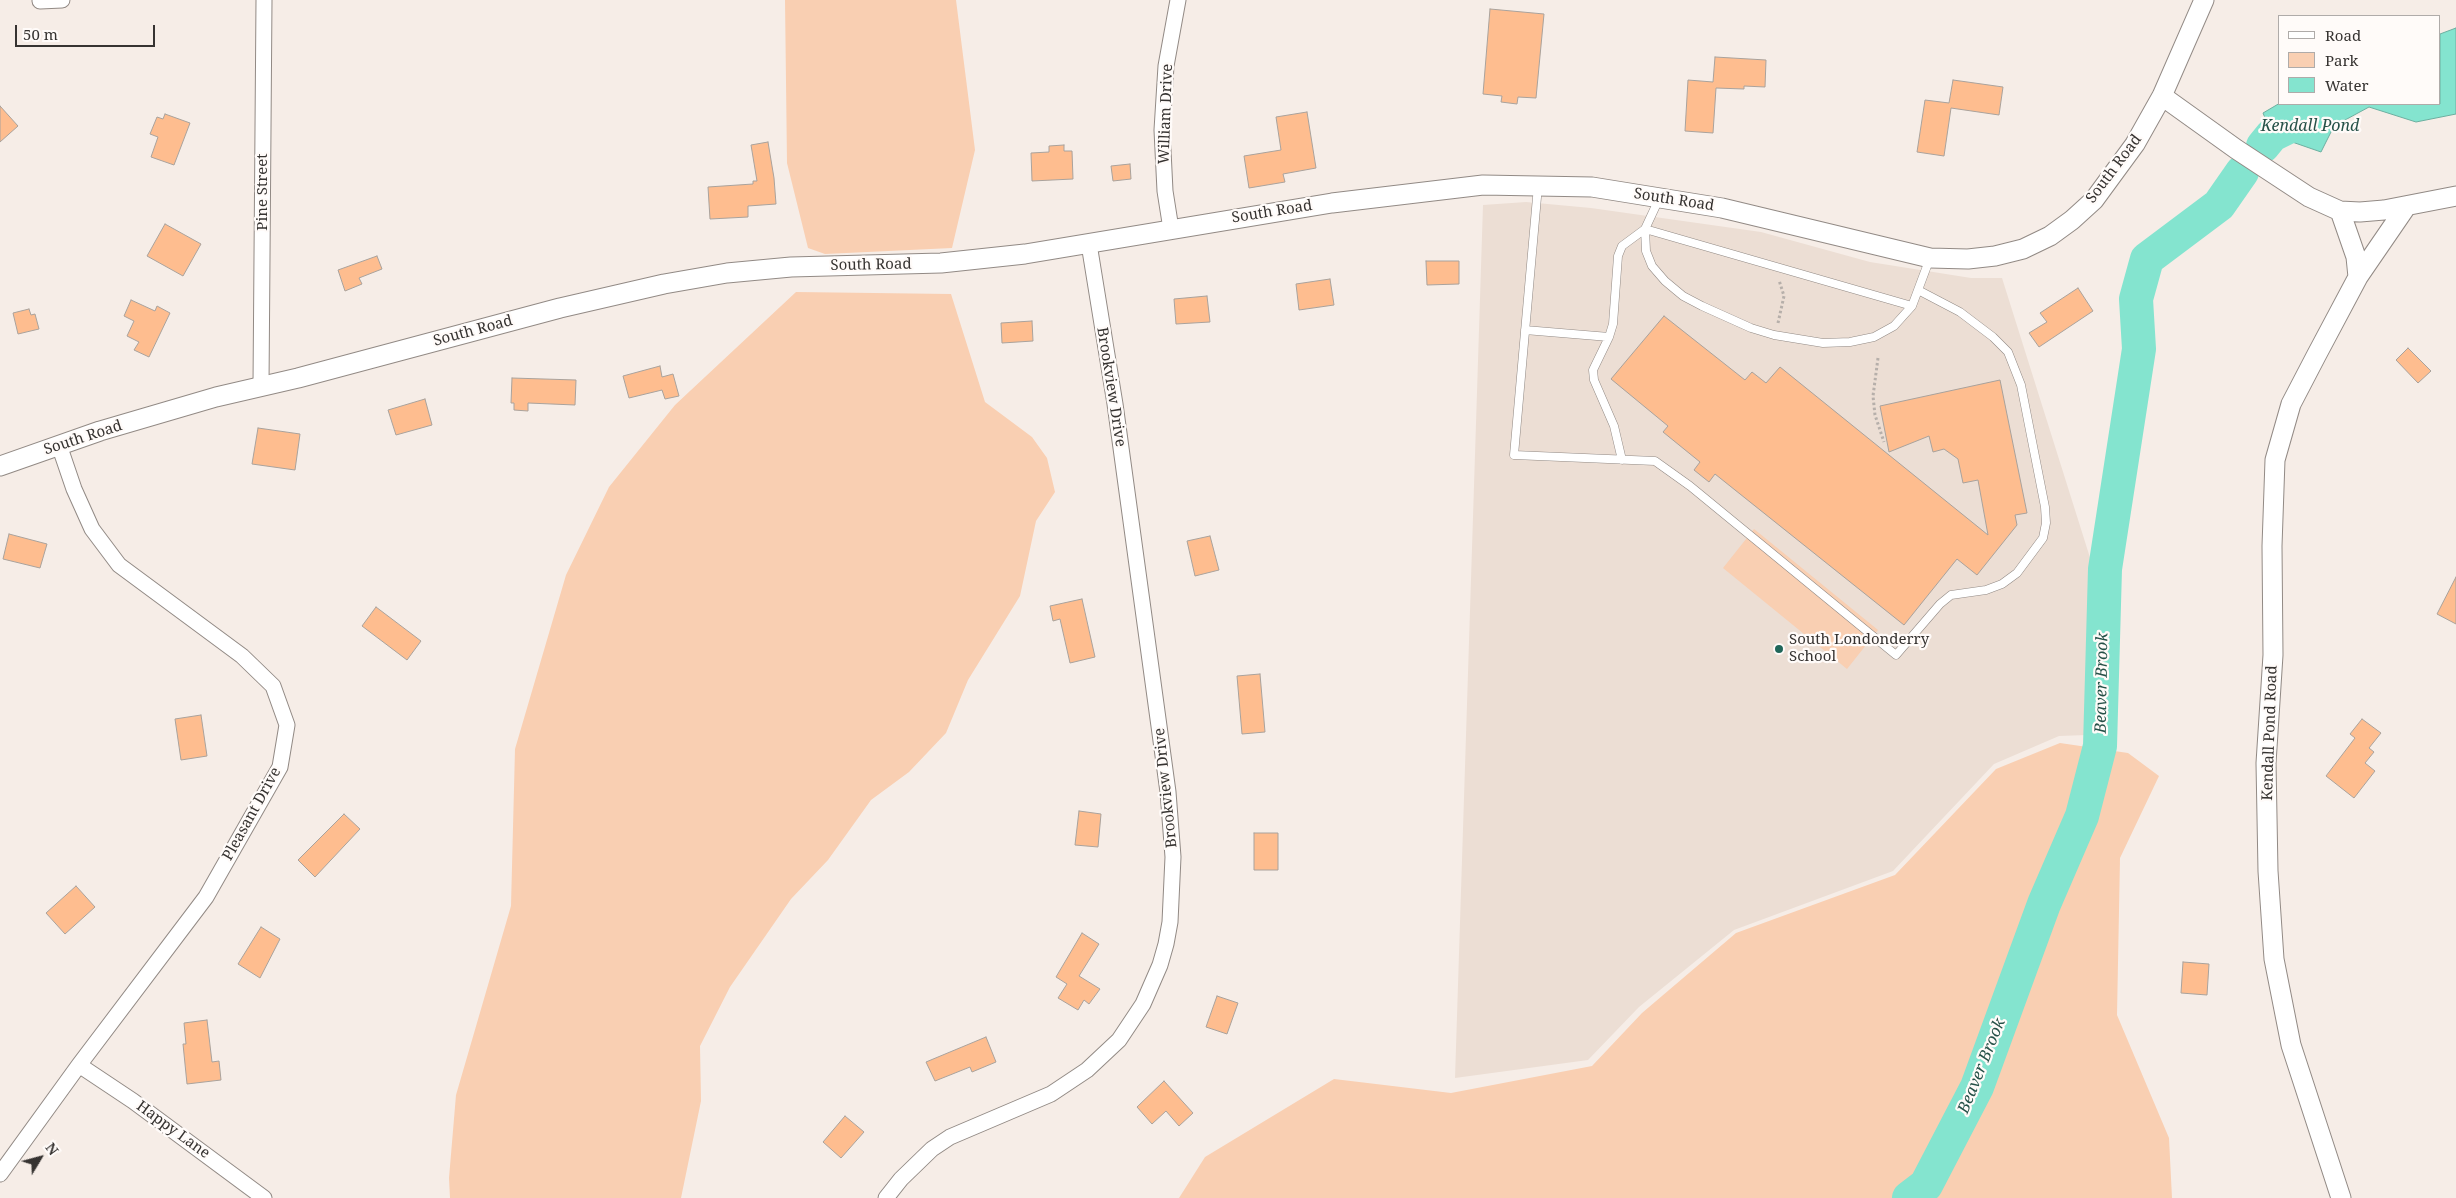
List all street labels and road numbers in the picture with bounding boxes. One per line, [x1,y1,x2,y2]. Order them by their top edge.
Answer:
street label: William Drive [1155,63,1177,165]
street label: South Road [2082,131,2146,207]
street label: Pine Street [254,153,272,231]
street label: South Road [1632,185,1716,215]
street label: South Road [1230,197,1314,227]
street label: South Road [830,255,912,275]
street label: South Road [431,312,515,350]
street label: Brookview Drive [1093,326,1129,448]
street label: South Road [42,417,124,459]
street label: Kendall Pond Road [2259,665,2281,801]
street label: Brookview Drive [1151,727,1181,849]
street label: Pleasant Drive [219,764,285,864]
street label: Happy Lane [133,1097,213,1163]

